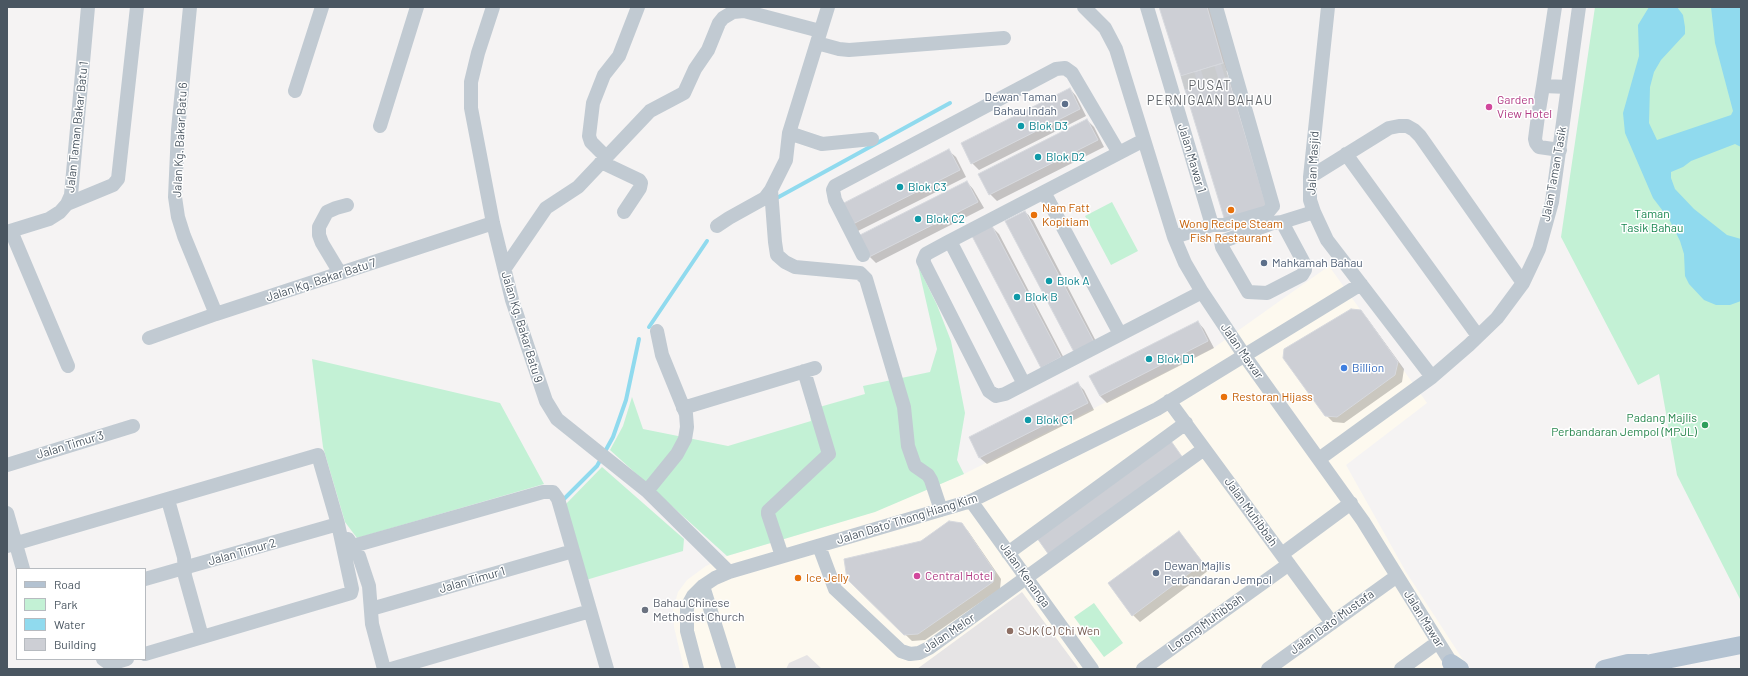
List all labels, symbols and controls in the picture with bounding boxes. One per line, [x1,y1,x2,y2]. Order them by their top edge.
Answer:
street label: Jalan Taman Bakar Batu 1 [63,61,91,193]
district label: PUSAT PERNIGAAN BAHAU [1147,78,1273,109]
street label: Jalan Kg. Bakar Batu 6 [170,82,190,198]
place label: Dewan Taman Bahau Indah [985,90,1057,118]
place label: Garden View Hotel [1497,93,1552,121]
marker: Dewan Taman Bahau Indah [1060,99,1070,109]
marker: Garden View Hotel [1484,102,1494,112]
place label: Blok D3 [1029,119,1068,133]
marker: Blok D3 [1016,121,1026,131]
street label: Jalan Mawar 1 [1175,122,1209,194]
street label: Jalan Taman Tasik [1539,125,1569,223]
street label: Jalan Masjid [1304,131,1322,195]
place label: Blok D2 [1046,150,1085,164]
marker: Blok D2 [1033,152,1043,162]
place label: Blok C3 [908,180,947,194]
marker: Blok C3 [895,182,905,192]
place label: Nam Fatt Kopitiam [1042,201,1090,229]
marker: Wong Recipe Steam Fish Restaurant [1226,205,1236,215]
park label: Taman Tasik Bahau [1621,207,1683,235]
marker: Nam Fatt Kopitiam [1029,210,1039,220]
place label: Blok C2 [926,212,965,226]
marker: Blok C2 [913,214,923,224]
place label: Wong Recipe Steam Fish Restaurant [1179,217,1283,245]
street label: Jalan Kg. Bakar Batu 7 [264,255,378,305]
place label: Mahkamah Bahau [1272,256,1363,270]
marker: Mahkamah Bahau [1259,258,1269,268]
street label: Jalan Kg. Bakar Batu 9 [498,270,546,384]
place label: Blok A [1057,274,1090,288]
marker: Blok A [1044,276,1054,286]
place label: Blok B [1025,290,1058,304]
marker: Blok B [1012,292,1022,302]
street label: Jalan Mawar [1218,320,1266,382]
place label: Blok D1 [1157,352,1194,366]
marker: Blok D1 [1144,354,1154,364]
place label: Billion [1352,361,1384,375]
marker: Billion [1339,363,1349,373]
place label: Restoran Hijass [1232,390,1313,404]
marker: Restoran Hijass [1219,392,1229,402]
place label: Padang Majlis Perbandaran Jempol (MPJL) [1551,411,1697,439]
place label: Blok C1 [1036,413,1073,427]
marker: Blok C1 [1023,415,1033,425]
marker: Padang Majlis Perbandaran Jempol (MPJL) [1700,420,1710,430]
street label: Jalan Timur 3 [35,428,105,462]
street label: Jalan Muhibbah [1221,475,1281,549]
street label: Jalan Dato' Thong Hiang Kim [835,491,979,547]
street label: Jalan Timur 2 [206,535,278,569]
street label: Jalan Kenanga [997,540,1053,610]
place label: Dewan Majlis Perbandaran Jempol [1164,559,1272,587]
street label: Jalan Timur 1 [437,564,507,596]
legend [16,568,146,660]
marker: Dewan Majlis Perbandaran Jempol [1151,568,1161,578]
place label: Central Hotel [925,569,993,583]
place label: Ice Jelly [806,571,848,585]
marker: Central Hotel [912,571,922,581]
marker: Ice Jelly [793,573,803,583]
text: Road [54,577,81,591]
street label: Jalan Dato' Mustafa [1287,587,1377,657]
street label: Jalan Mawar [1401,588,1447,650]
street label: Lorong Muhibbah [1165,591,1247,655]
place label: Bahau Chinese Methodist Church [653,596,745,624]
text: Park [54,597,78,611]
marker: Bahau Chinese Methodist Church [640,605,650,615]
street label: Jalan Melor [920,610,978,656]
text: Water [54,617,85,631]
place label: SJK (C) Chi Wen [1018,624,1100,638]
marker: SJK (C) Chi Wen [1005,626,1015,636]
text: Building [54,637,96,651]

